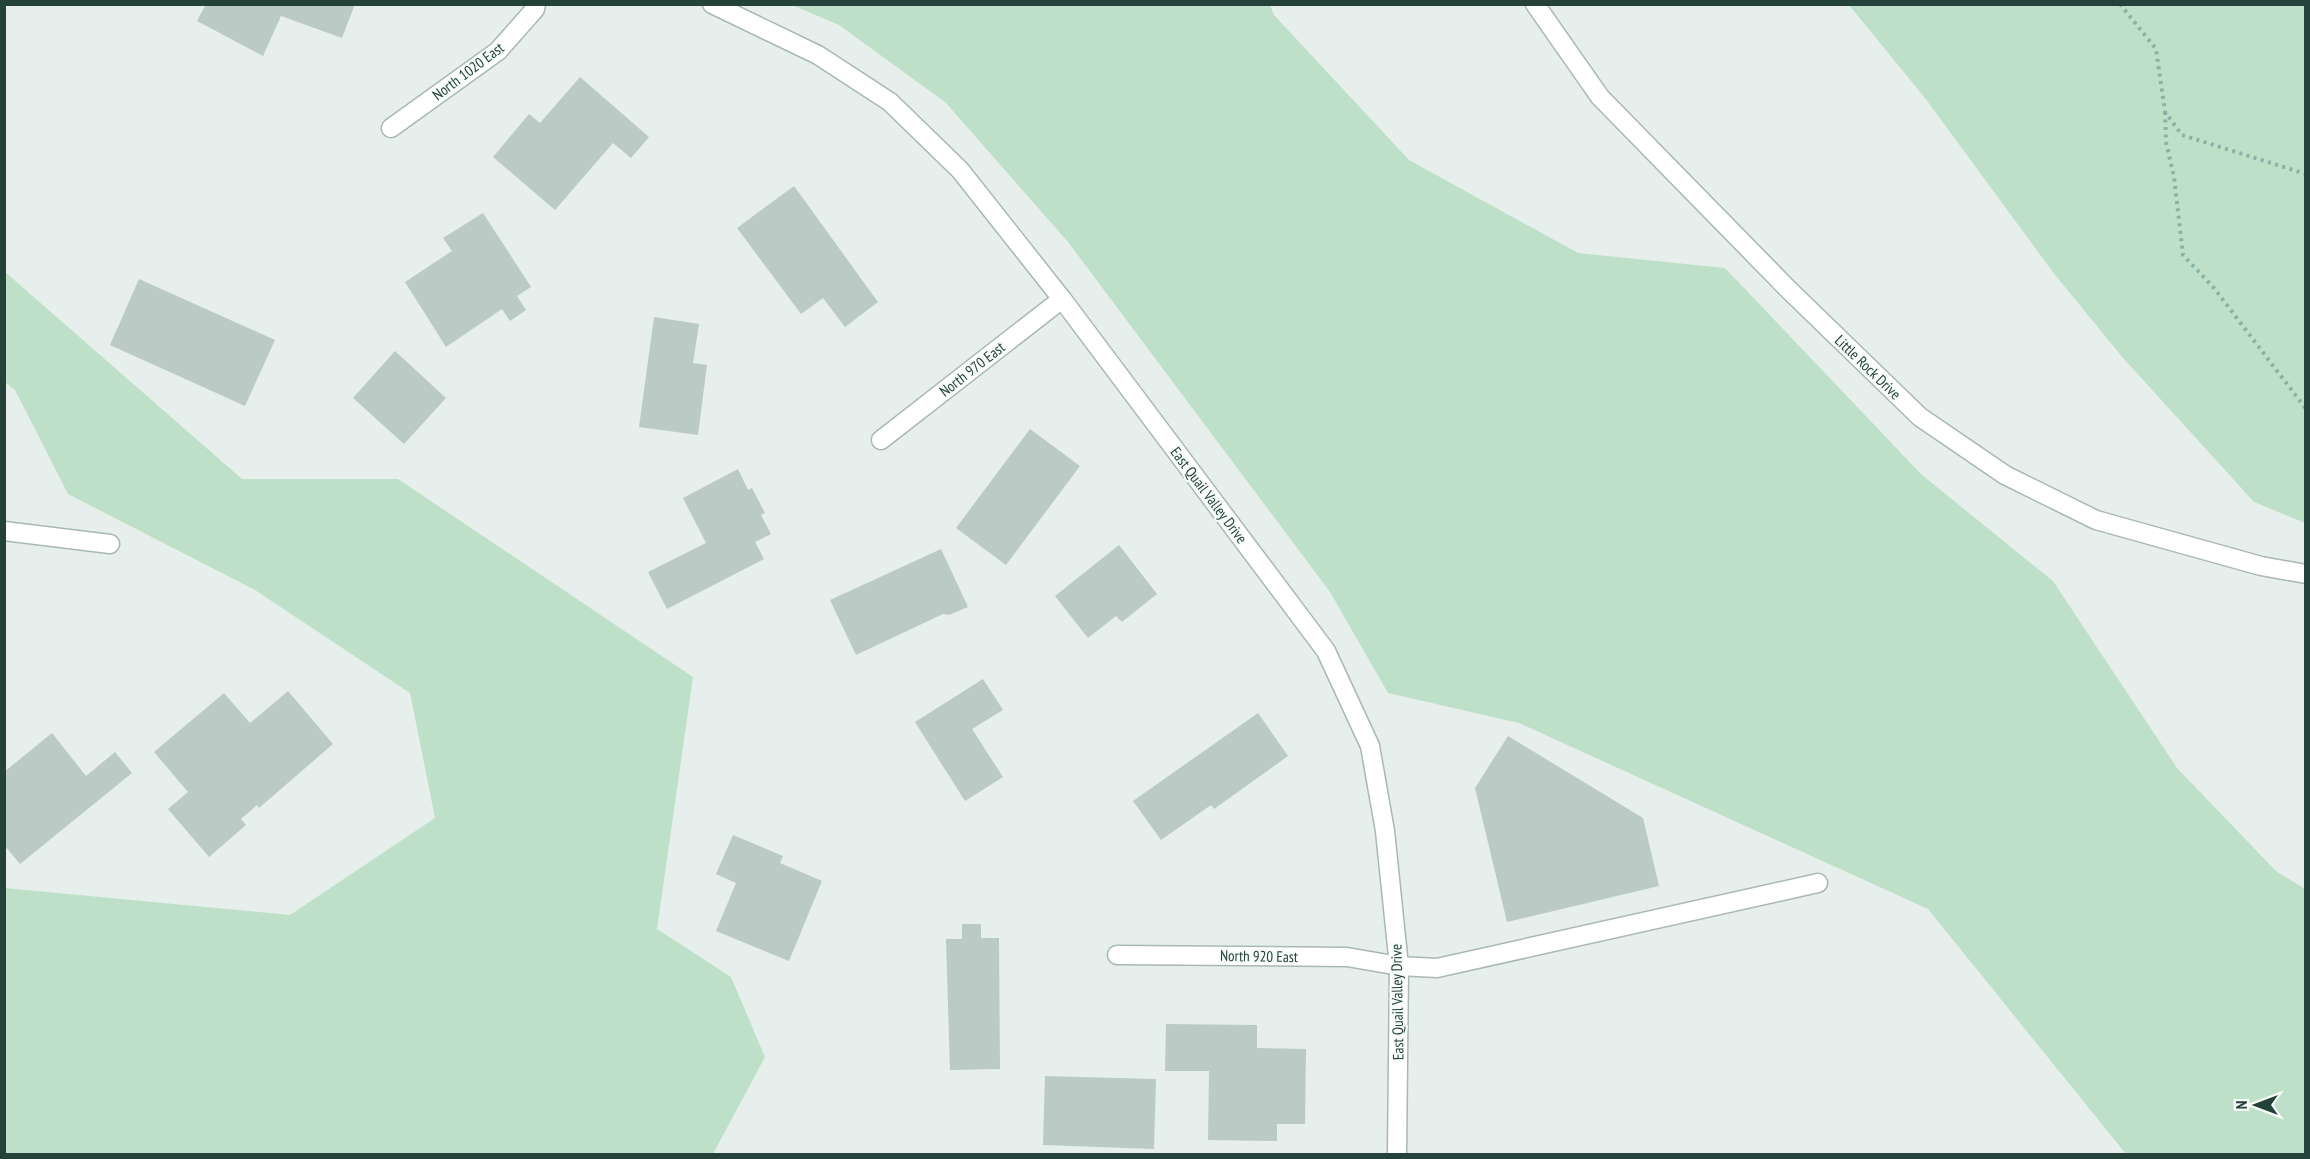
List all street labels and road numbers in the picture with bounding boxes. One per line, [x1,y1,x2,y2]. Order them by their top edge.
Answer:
street label: North 1020 East [428,38,508,104]
street label: Little Rock Drive [1831,331,1905,403]
street label: North 970 East [935,338,1009,400]
street label: East Quail Valley Drive [1166,443,1252,547]
street label: East Quail Valley Drive [1386,944,1408,1060]
street label: North 920 East [1220,946,1298,966]

